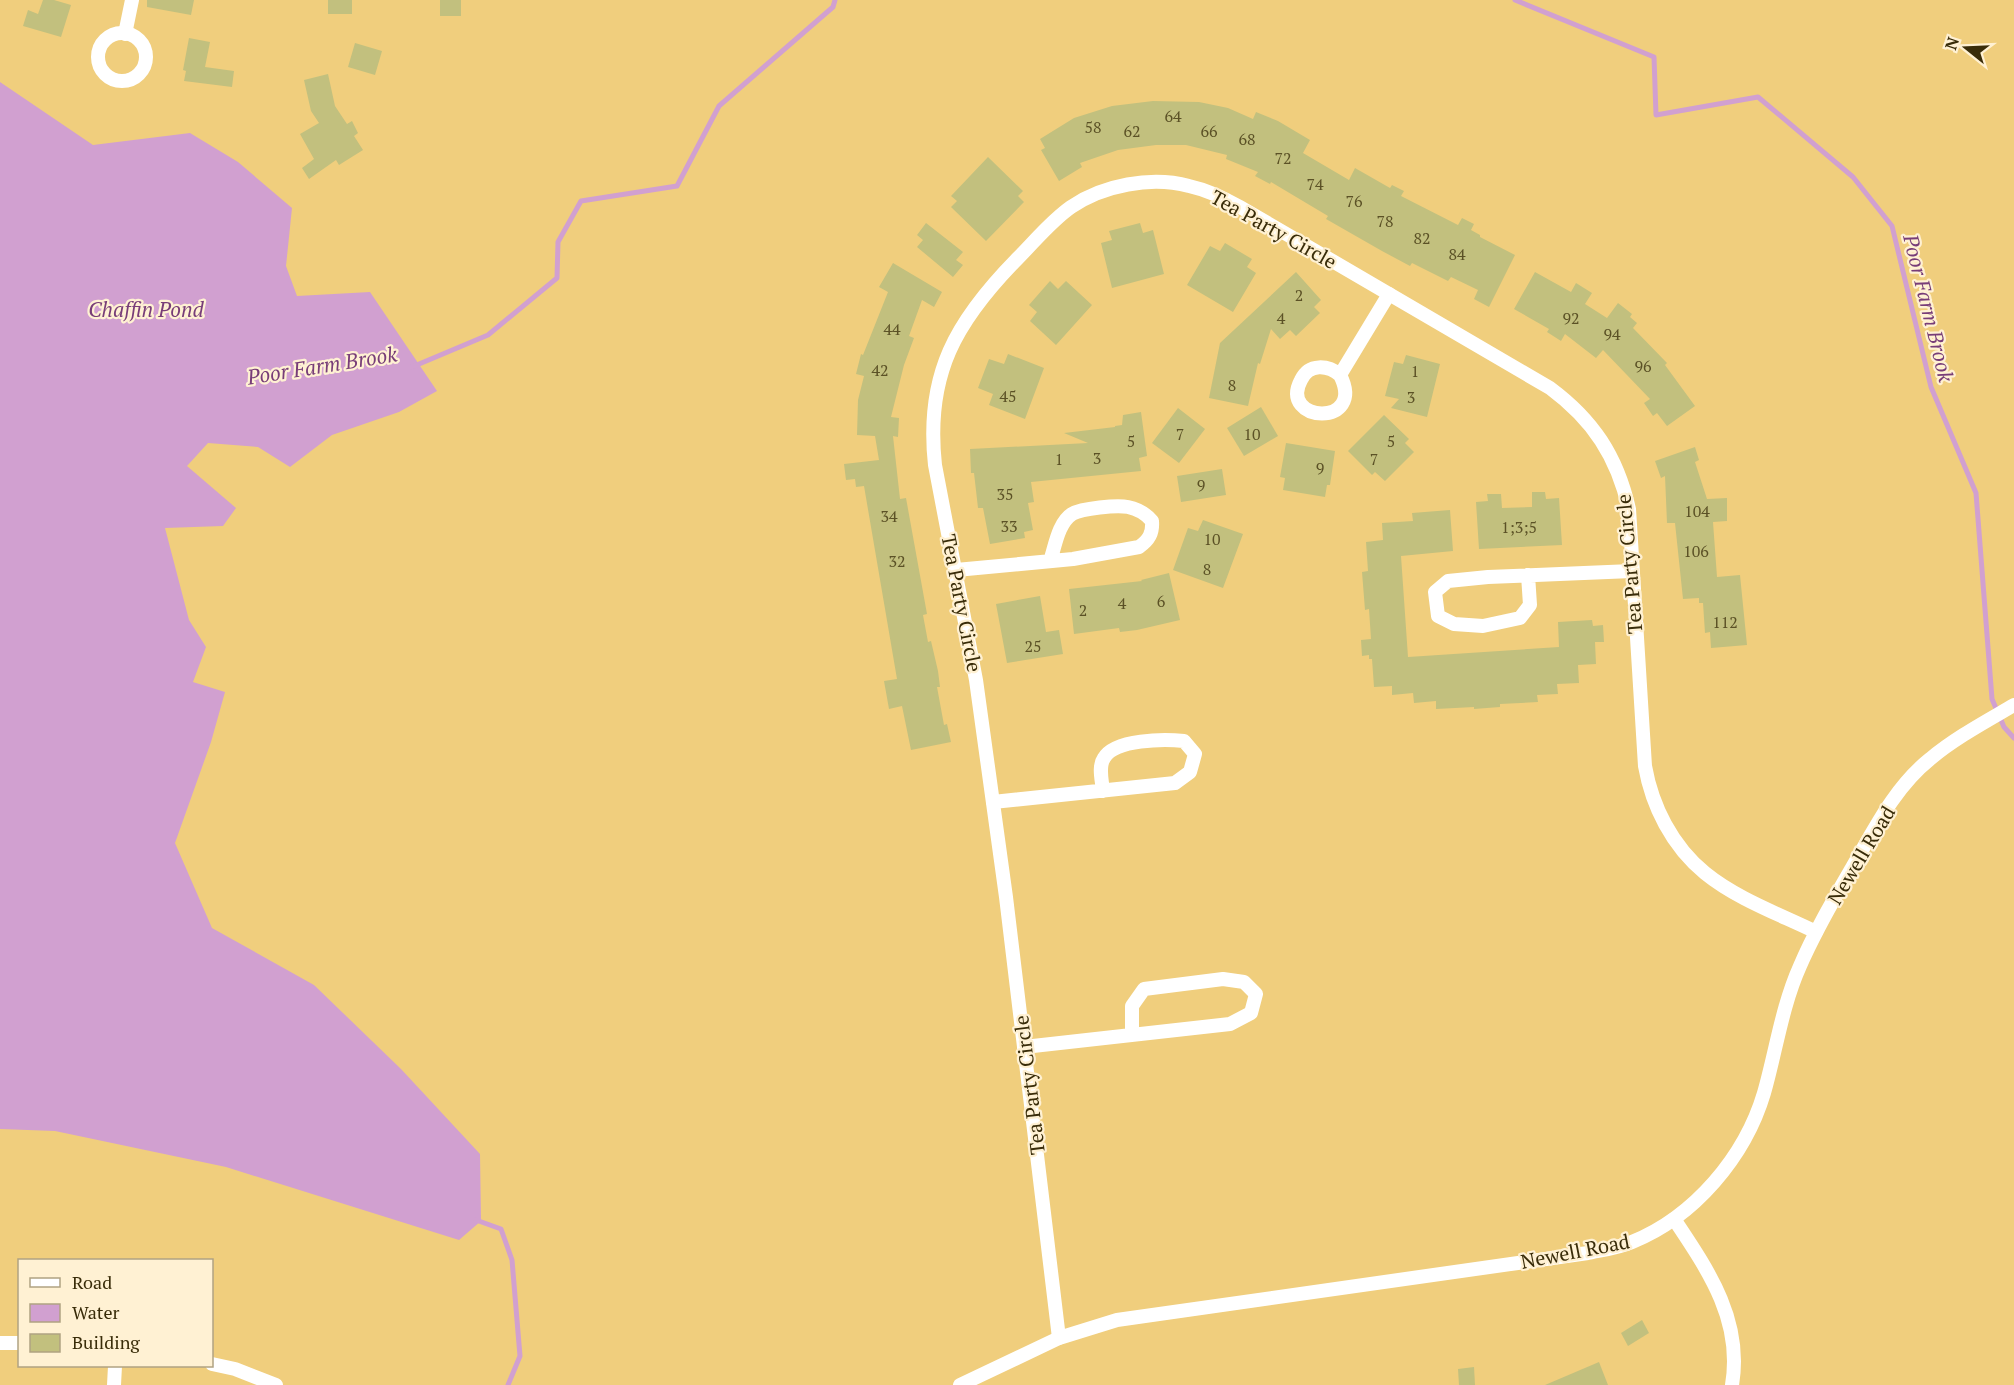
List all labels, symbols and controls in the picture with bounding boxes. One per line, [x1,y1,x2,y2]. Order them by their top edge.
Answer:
north arrow [1936,18,1996,78]
text: N [1939,34,1964,53]
house number: 64 [1164,105,1182,127]
house number: 58 [1084,116,1102,138]
house number: 62 [1123,120,1141,142]
house number: 66 [1200,120,1218,142]
house number: 68 [1238,128,1256,150]
house number: 72 [1274,147,1292,169]
house number: 74 [1306,173,1324,195]
street label: Tea Party Circle [1206,183,1342,275]
house number: 76 [1345,190,1363,212]
house number: 78 [1376,210,1394,232]
house number: 82 [1413,227,1431,249]
water label: Poor Farm Brook [1897,230,1961,386]
house number: 84 [1448,243,1466,265]
house number: 2 [1295,284,1303,306]
water label: Chaffin Pond [88,295,205,323]
house number: 4 [1277,307,1286,329]
house number: 92 [1562,307,1580,329]
house number: 44 [883,318,901,340]
house number: 94 [1603,323,1621,345]
water label: Poor Farm Brook [244,339,400,391]
house number: 96 [1634,355,1652,377]
house number: 42 [871,359,889,381]
house number: 1 [1411,360,1419,382]
house number: 8 [1228,374,1236,396]
house number: 45 [999,385,1017,407]
house number: 3 [1407,386,1415,408]
house number: 7 [1176,423,1184,445]
house number: 10 [1243,423,1261,445]
house number: 5 [1127,430,1135,452]
house number: 5 [1387,430,1395,452]
house number: 3 [1093,447,1101,469]
house number: 1 [1055,448,1063,470]
house number: 7 [1370,448,1378,470]
house number: 9 [1316,457,1324,479]
house number: 9 [1197,474,1205,496]
house number: 35 [996,483,1014,505]
street label: Tea Party Circle [1609,493,1649,635]
house number: 104 [1684,500,1710,522]
house number: 34 [880,505,898,527]
house number: 33 [1000,515,1018,537]
house number: 1;3;5 [1501,516,1537,538]
house number: 10 [1203,528,1221,550]
street label: Tea Party Circle [935,532,989,674]
house number: 106 [1683,540,1709,562]
house number: 32 [888,550,906,572]
house number: 8 [1203,558,1211,580]
house number: 6 [1157,590,1166,612]
house number: 4 [1118,592,1127,614]
house number: 2 [1079,599,1087,621]
house number: 112 [1712,611,1738,633]
house number: 25 [1024,635,1042,657]
street label: Newell Road [1821,801,1901,909]
street label: Tea Party Circle [1007,1014,1051,1156]
street label: Newell Road [1518,1227,1632,1275]
legend [18,1259,213,1367]
text: Road [72,1270,112,1294]
text: Water [72,1300,119,1324]
text: Building [72,1330,140,1354]

